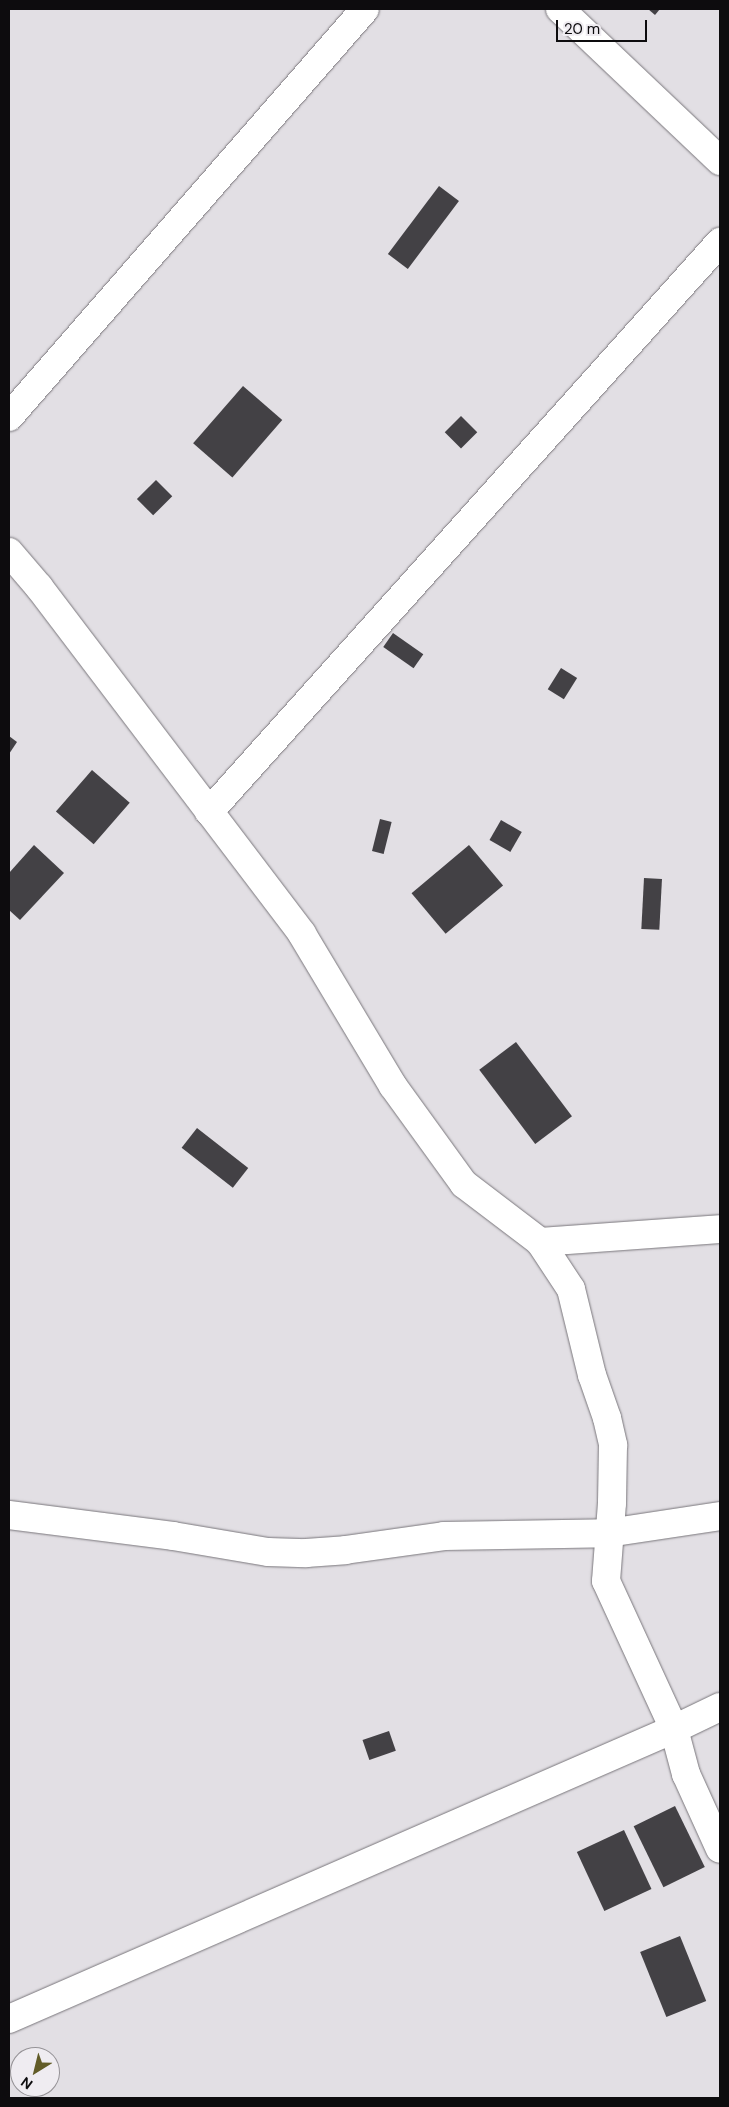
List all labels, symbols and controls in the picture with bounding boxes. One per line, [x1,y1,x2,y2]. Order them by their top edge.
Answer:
scale bar [559,10,650,42]
text: 20 m [564,19,600,39]
north arrow [10,2047,60,2097]
text: N [17,2073,36,2094]

